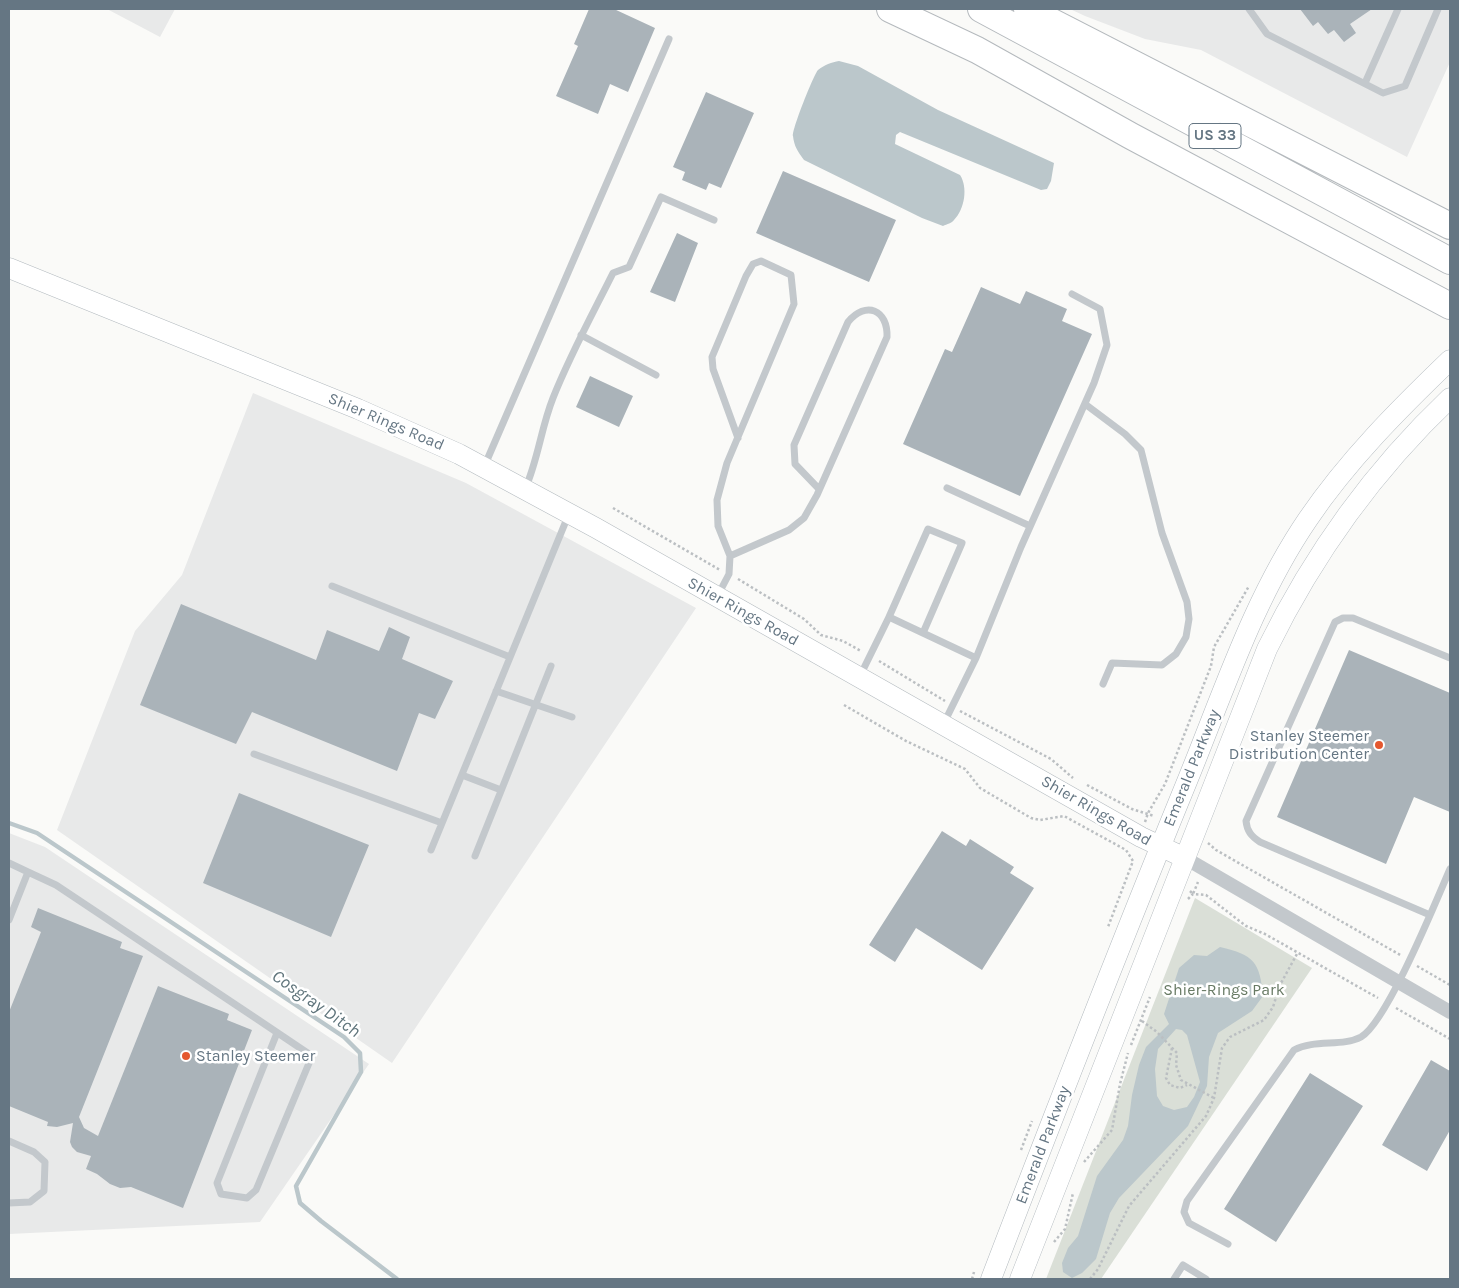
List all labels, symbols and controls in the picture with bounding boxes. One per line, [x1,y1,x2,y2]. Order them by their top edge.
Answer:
road number: US 33 [1189,124,1241,148]
street label: Shier Rings Road [325,389,447,455]
street label: Shier Rings Road [684,573,802,651]
street label: Emerald Parkway [1160,707,1224,829]
place label: Stanley Steemer Distribution Center [1229,726,1369,764]
marker: Stanley Steemer Distribution Center [1373,739,1385,751]
street label: Shier Rings Road [1037,772,1155,850]
water label: Cosgray Ditch [268,966,364,1042]
park label: Shier-Rings Park [1163,980,1285,1000]
place label: Stanley Steemer [196,1046,315,1066]
marker: Stanley Steemer [180,1050,192,1062]
street label: Emerald Parkway [1012,1083,1074,1207]

